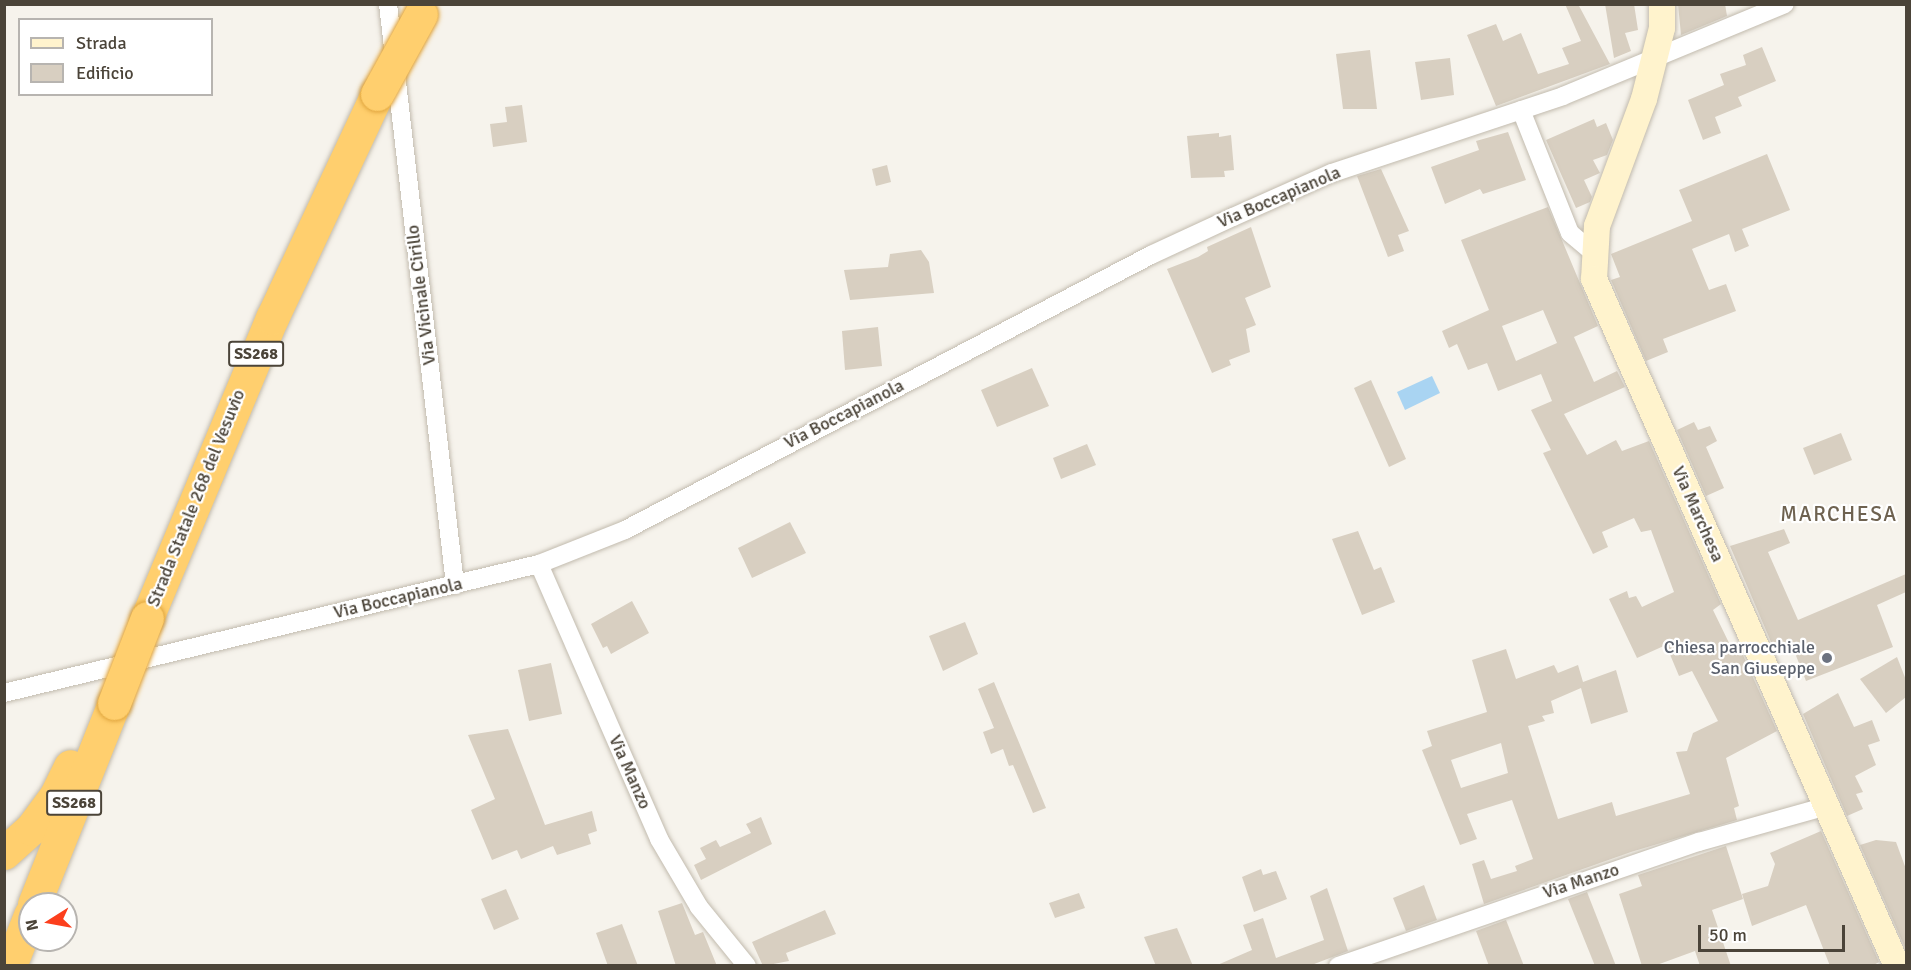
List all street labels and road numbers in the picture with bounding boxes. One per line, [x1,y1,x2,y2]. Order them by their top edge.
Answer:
street label: Via Boccapianola [1214,161,1344,233]
street label: Via Vicinale Cirillo [402,224,440,366]
road number: SS268 [228,341,284,367]
street label: Via Boccapianola [780,374,908,454]
street label: Strada Statale 268 del Vesuvio [142,386,250,610]
street label: Via Marchesa [1667,463,1729,565]
street label: Via Boccapianola [331,573,465,623]
street label: Via Manzo [604,732,656,812]
road number: SS268 [46,790,103,816]
street label: Via Manzo [1540,859,1622,903]

